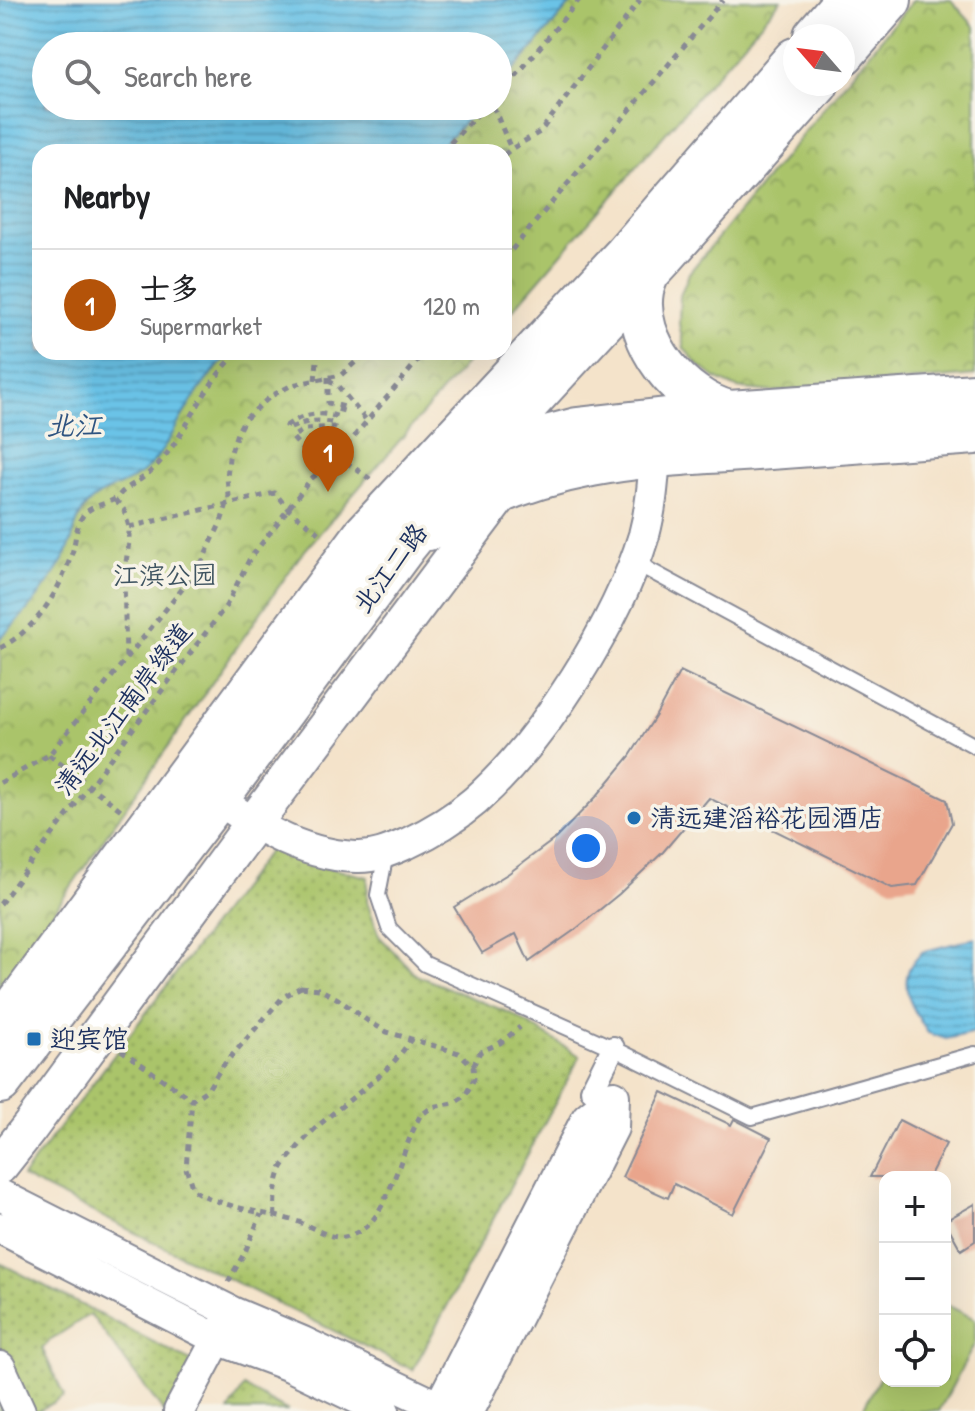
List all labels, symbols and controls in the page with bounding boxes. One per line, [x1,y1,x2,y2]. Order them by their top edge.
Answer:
north arrow [783,24,855,96]
search box [32,32,512,120]
icon: search [60,54,104,98]
text: Search here [124,56,252,96]
text: Nearby [64,173,150,219]
text: 士多 [140,268,200,308]
text: 1 [85,288,95,323]
text: 120 m [423,288,480,323]
text: Supermarket [140,308,262,343]
water label: 北江 [46,406,104,444]
pin: 1 [302,426,354,492]
street label: 北江二路 [344,516,435,620]
park label: 江滨公园 [113,557,217,592]
street label: 清远北江南岸绿道 [46,615,199,802]
place label: 清远建滔裕花园酒店 [650,800,884,835]
marker: 清远建滔裕花园酒店 [625,809,643,827]
your location [566,828,606,868]
place label: 迎宾馆 [50,1021,128,1056]
marker: 迎宾馆 [25,1030,43,1048]
map controls [879,1171,951,1387]
button: + [879,1171,951,1243]
button: − [879,1243,951,1315]
button: locate [879,1315,951,1387]

